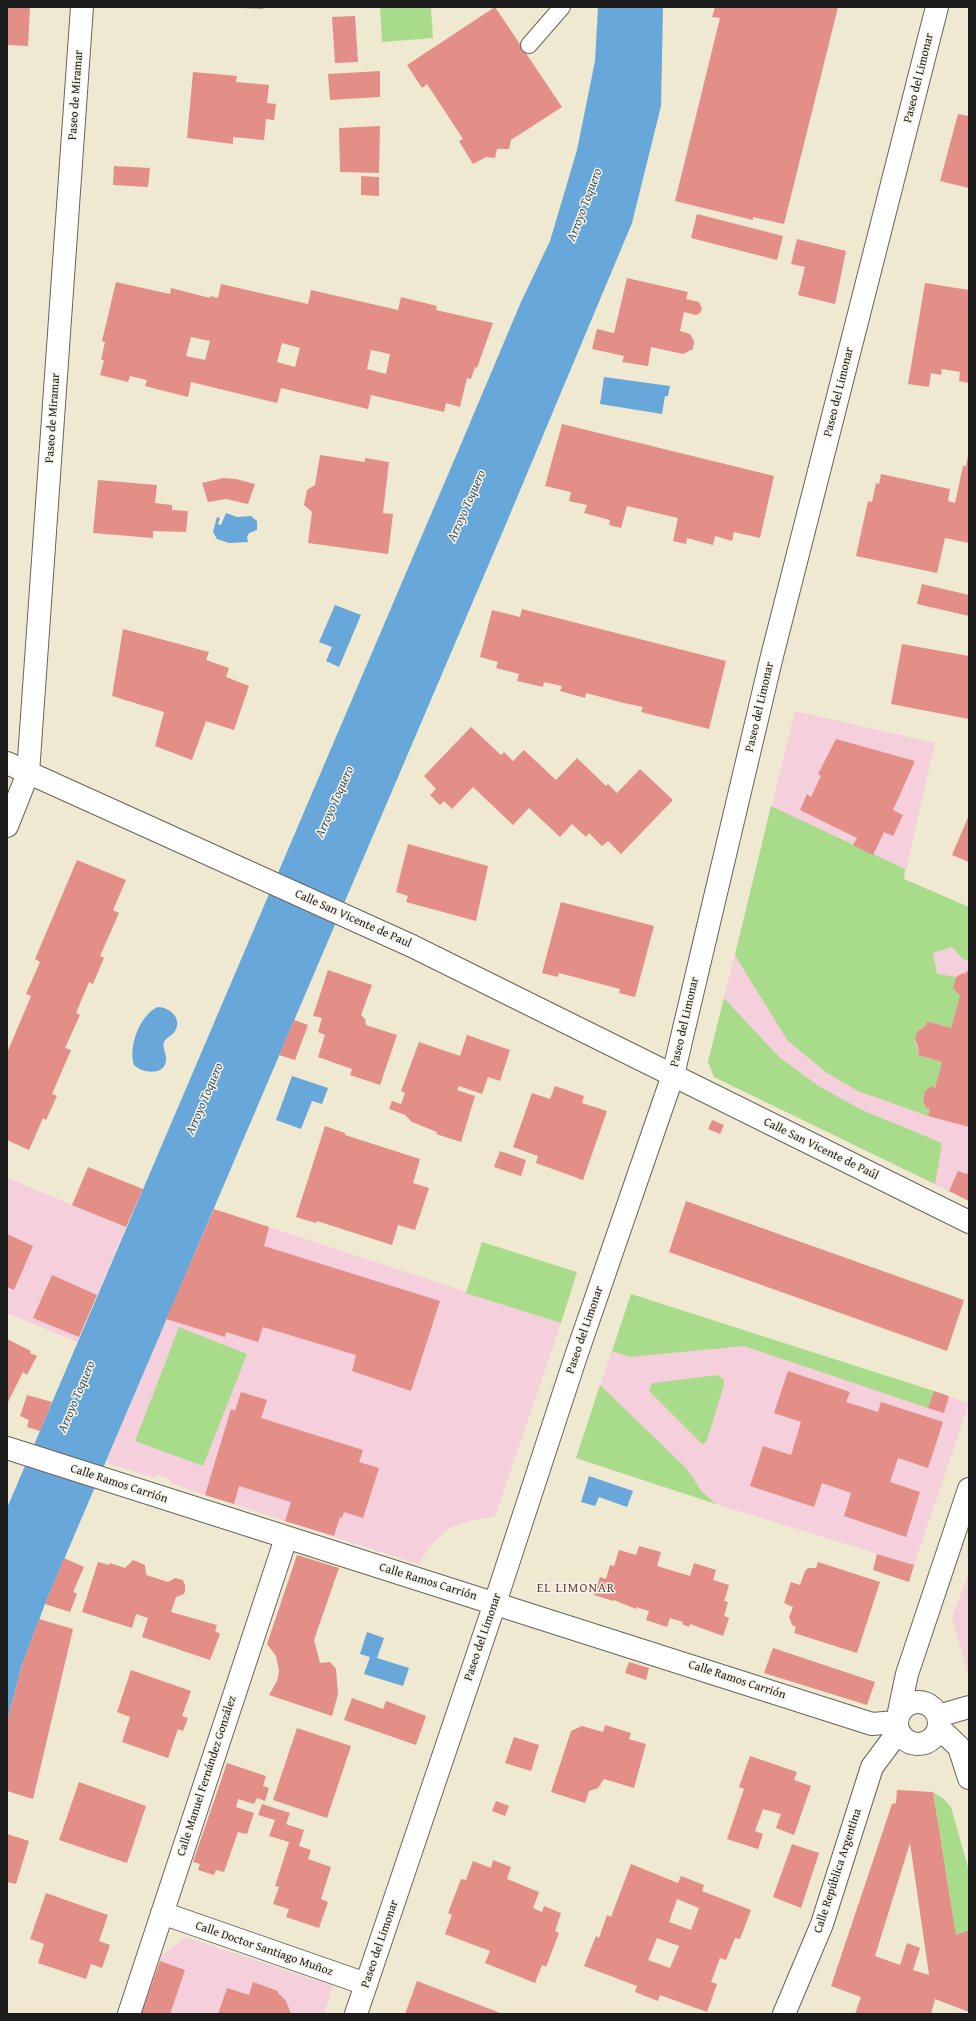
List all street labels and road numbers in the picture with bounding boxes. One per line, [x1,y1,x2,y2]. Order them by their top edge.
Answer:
street label: Paseo del Limonar [901,32,937,124]
street label: Paseo de Miramar [66,50,86,140]
street label: Paseo del Limonar [821,346,857,438]
street label: Paseo de Miramar [43,373,63,463]
street label: Paseo del Limonar [743,661,777,753]
street label: Calle San Vicente de Paul [292,887,414,951]
street label: Paseo del Limonar [668,976,702,1068]
street label: Calle San Vicente de Paúl [761,1115,881,1183]
street label: Paseo del Limonar [563,1284,607,1376]
street label: Calle Ramos Carrión [69,1461,169,1507]
street label: Calle Ramos Carrión [377,1560,479,1604]
street label: Paseo del Limonar [461,1591,505,1683]
street label: Calle Ramos Carrión [687,1657,787,1703]
street label: Calle Manuel Fernández González [174,1694,240,1858]
street label: Calle República Argentina [811,1807,865,1935]
street label: Paseo del Limonar [358,1898,402,1990]
street label: Calle Doctor Santiago Muñoz [193,1919,335,1979]

